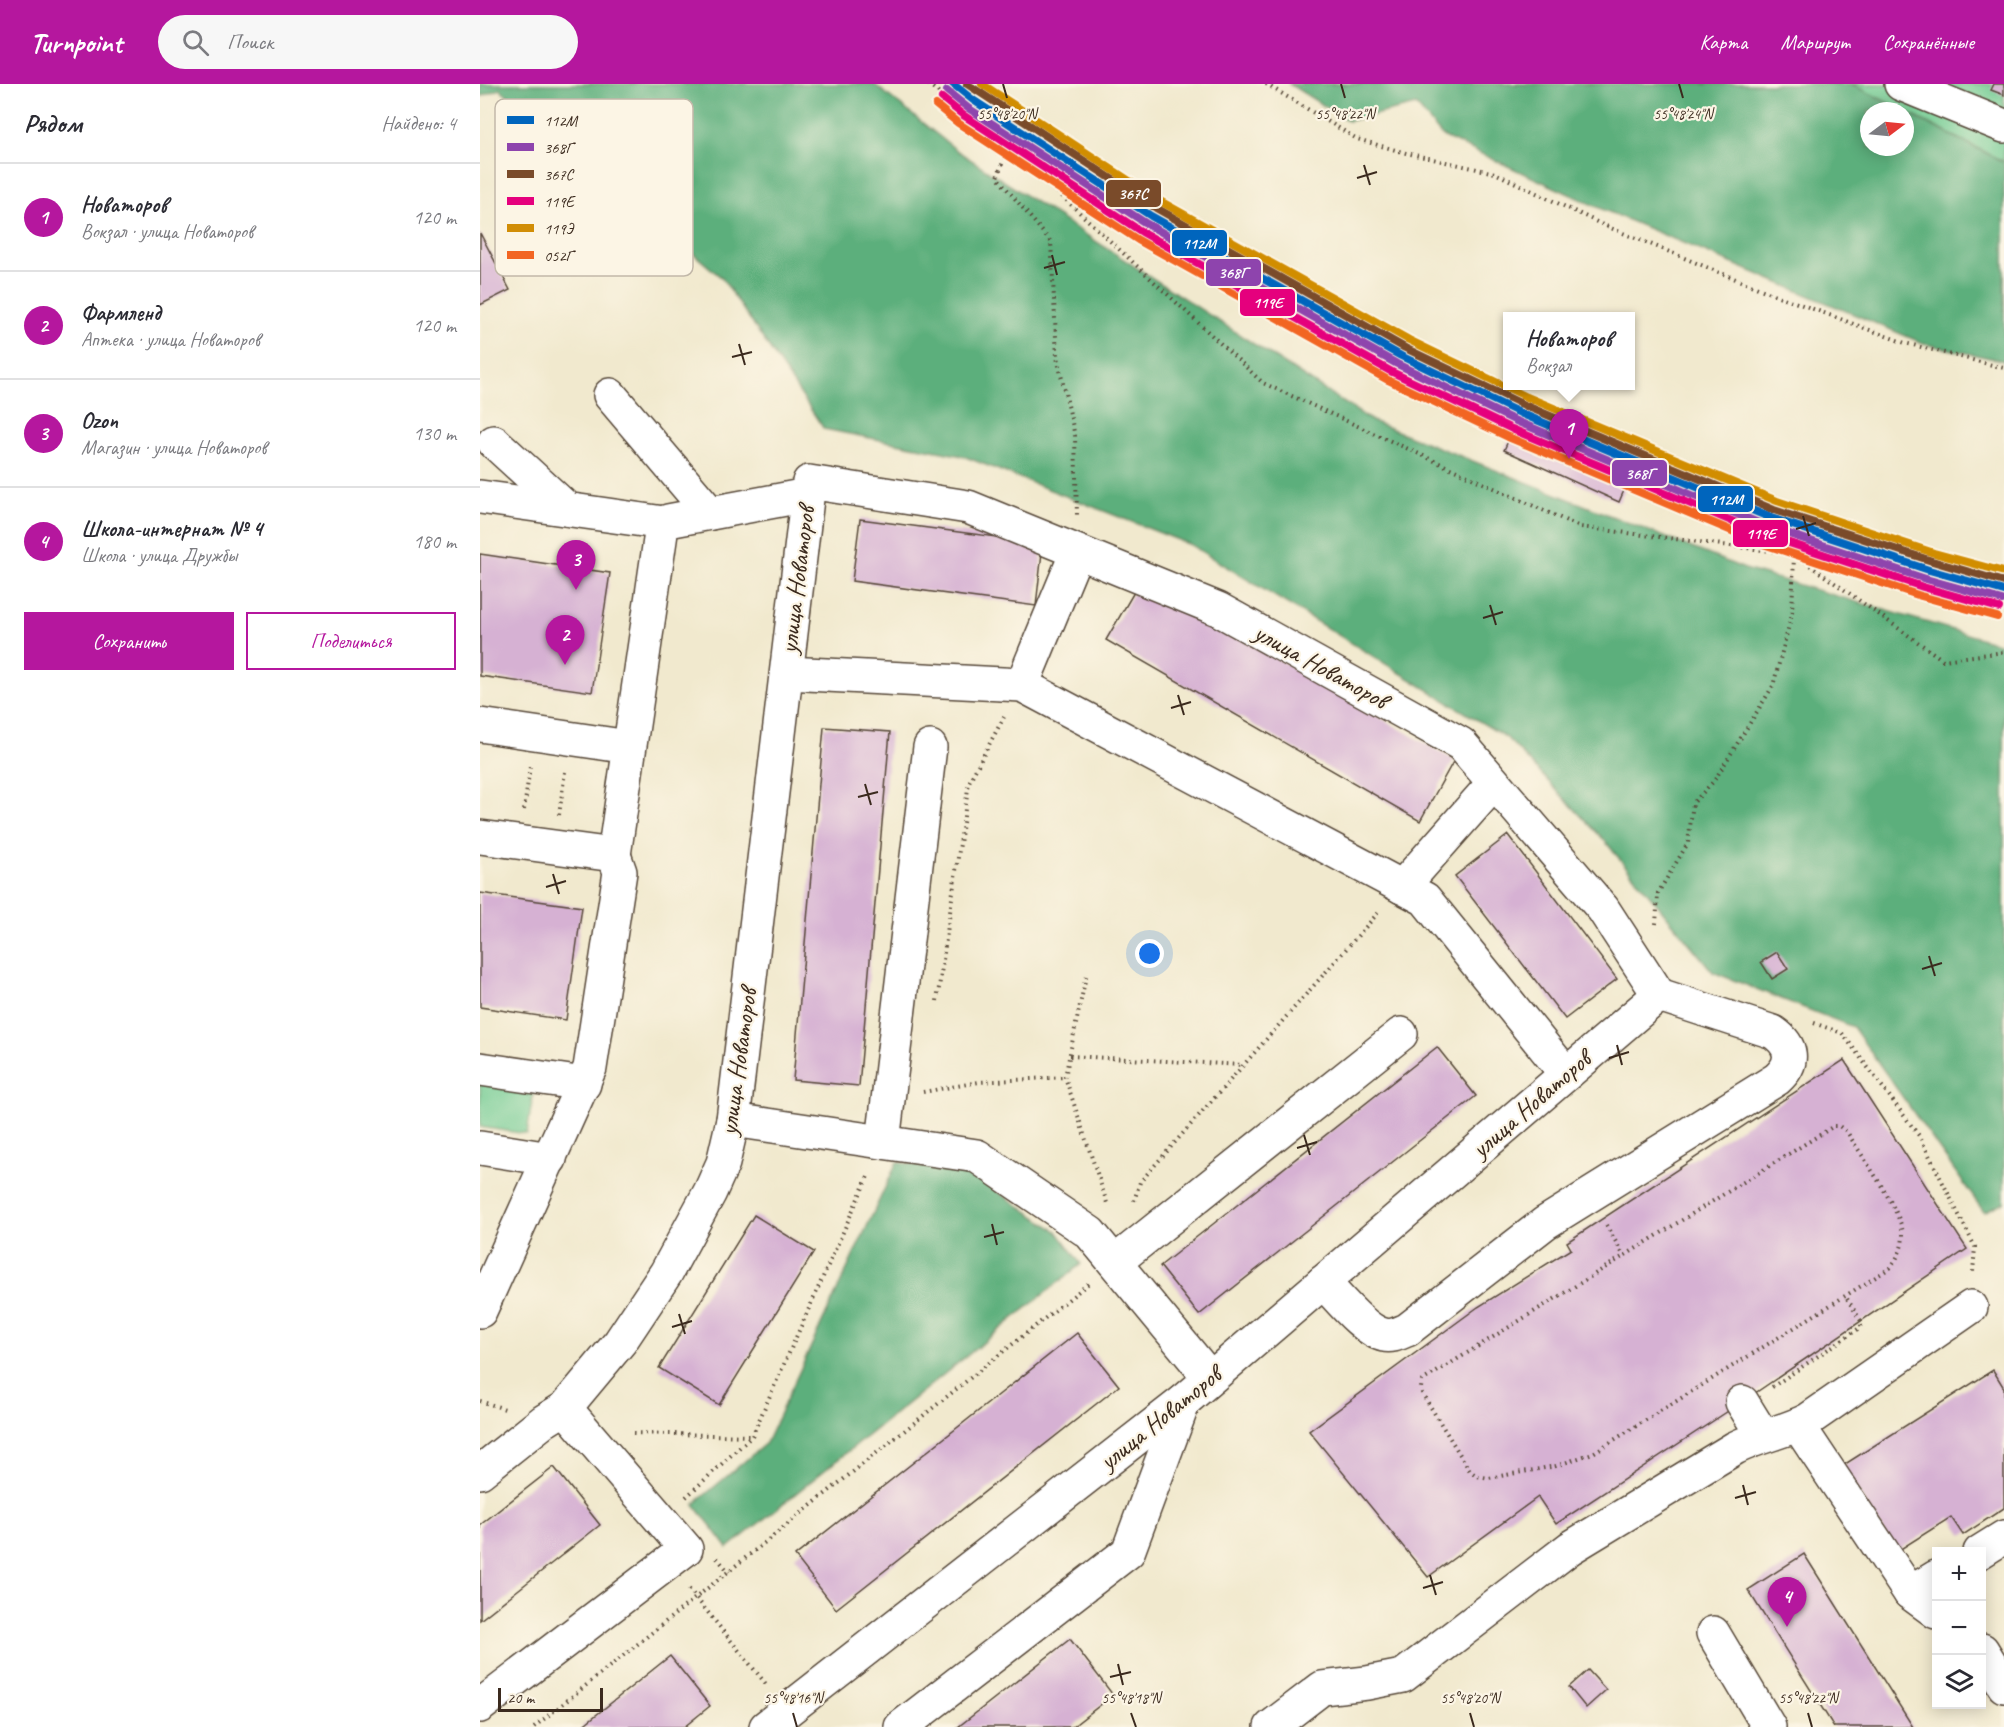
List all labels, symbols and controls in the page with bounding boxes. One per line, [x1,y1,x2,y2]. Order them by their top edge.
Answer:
search box [158,15,578,69]
text: Turnpoint [30,25,122,60]
icon: search [179,26,212,59]
text: Поиск [227,28,273,56]
text: Карта [1699,29,1748,55]
text: Маршрут [1781,29,1850,55]
text: Сохранённые [1883,29,1974,55]
legend [495,99,693,276]
north arrow [1860,102,1914,156]
text: 55°48'20"N [977,105,1040,124]
text: 55°48'22"N [1315,105,1378,124]
text: 55°48'24"N [1653,105,1716,124]
text: Рядом [24,107,82,140]
text: Найдено: 4 [381,111,456,136]
text: 112М [544,111,579,131]
text: 368Г [544,138,577,158]
text: 367С [544,165,575,185]
line badge: 367С [1105,179,1162,208]
text: 367С [1118,184,1150,204]
text: Новаторов [81,191,167,219]
text: 119Е [544,192,577,212]
text: 1 [39,205,48,230]
text: 120 m [413,205,456,230]
text: Вокзал · улица Новаторов [81,219,253,244]
text: 119Э [544,219,575,239]
line badge: 112М [1171,229,1228,257]
text: 112М [1182,234,1218,254]
text: 052Г [544,246,577,266]
line badge: 368Г [1205,258,1262,287]
text: 368Г [1218,263,1251,283]
line badge: 119Е [1239,288,1296,317]
text: 119Е [1253,293,1285,313]
text: Фармленд [81,299,161,327]
popup [1503,312,1635,390]
text: 2 [39,313,48,338]
text: 120 m [413,313,456,338]
text: Новаторов [1526,325,1612,353]
text: Аптека · улица Новаторов [81,327,260,352]
text: Вокзал [1526,353,1571,378]
text: Ozon [81,407,118,435]
pin: 1 [1550,410,1588,459]
text: 3 [39,421,48,446]
text: 130 m [413,421,456,446]
text: Магазин · улица Новаторов [81,435,266,460]
line badge: 368Г [1611,459,1668,487]
text: 368Г [1625,464,1658,484]
line badge: 112М [1697,485,1754,513]
text: 112М [1709,490,1745,510]
street label: улица Новаторов [771,500,823,657]
text: Школа-интернат № 4 [81,515,262,543]
line badge: 119Е [1732,519,1789,548]
text: 119Е [1746,524,1778,544]
text: 4 [39,529,48,554]
text: 180 m [413,529,456,554]
pin: 3 [556,540,596,590]
text: Школа · улица Дружбы [81,543,237,568]
button: Сохранить [24,612,234,670]
button: Поделиться [246,612,456,670]
street label: улица Новаторов [1247,615,1398,719]
pin: 2 [546,616,584,665]
your location [1135,939,1164,968]
street label: улица Новаторов [711,982,765,1139]
street label: улица Новаторов [1463,1040,1601,1166]
street label: улица Новаторов [1091,1355,1232,1479]
map controls [1932,1547,1986,1709]
button: + [1932,1547,1986,1601]
pin: 4 [1768,1578,1806,1627]
button: − [1932,1601,1986,1655]
button: layers [1932,1655,1986,1709]
scale bar [498,1685,603,1712]
text: 20 m [507,1688,534,1708]
text: 55°48'16"N [763,1689,826,1708]
text: 55°48'18"N [1101,1689,1164,1708]
text: 55°48'20"N [1440,1689,1503,1708]
text: 55°48'22"N [1778,1689,1841,1708]

